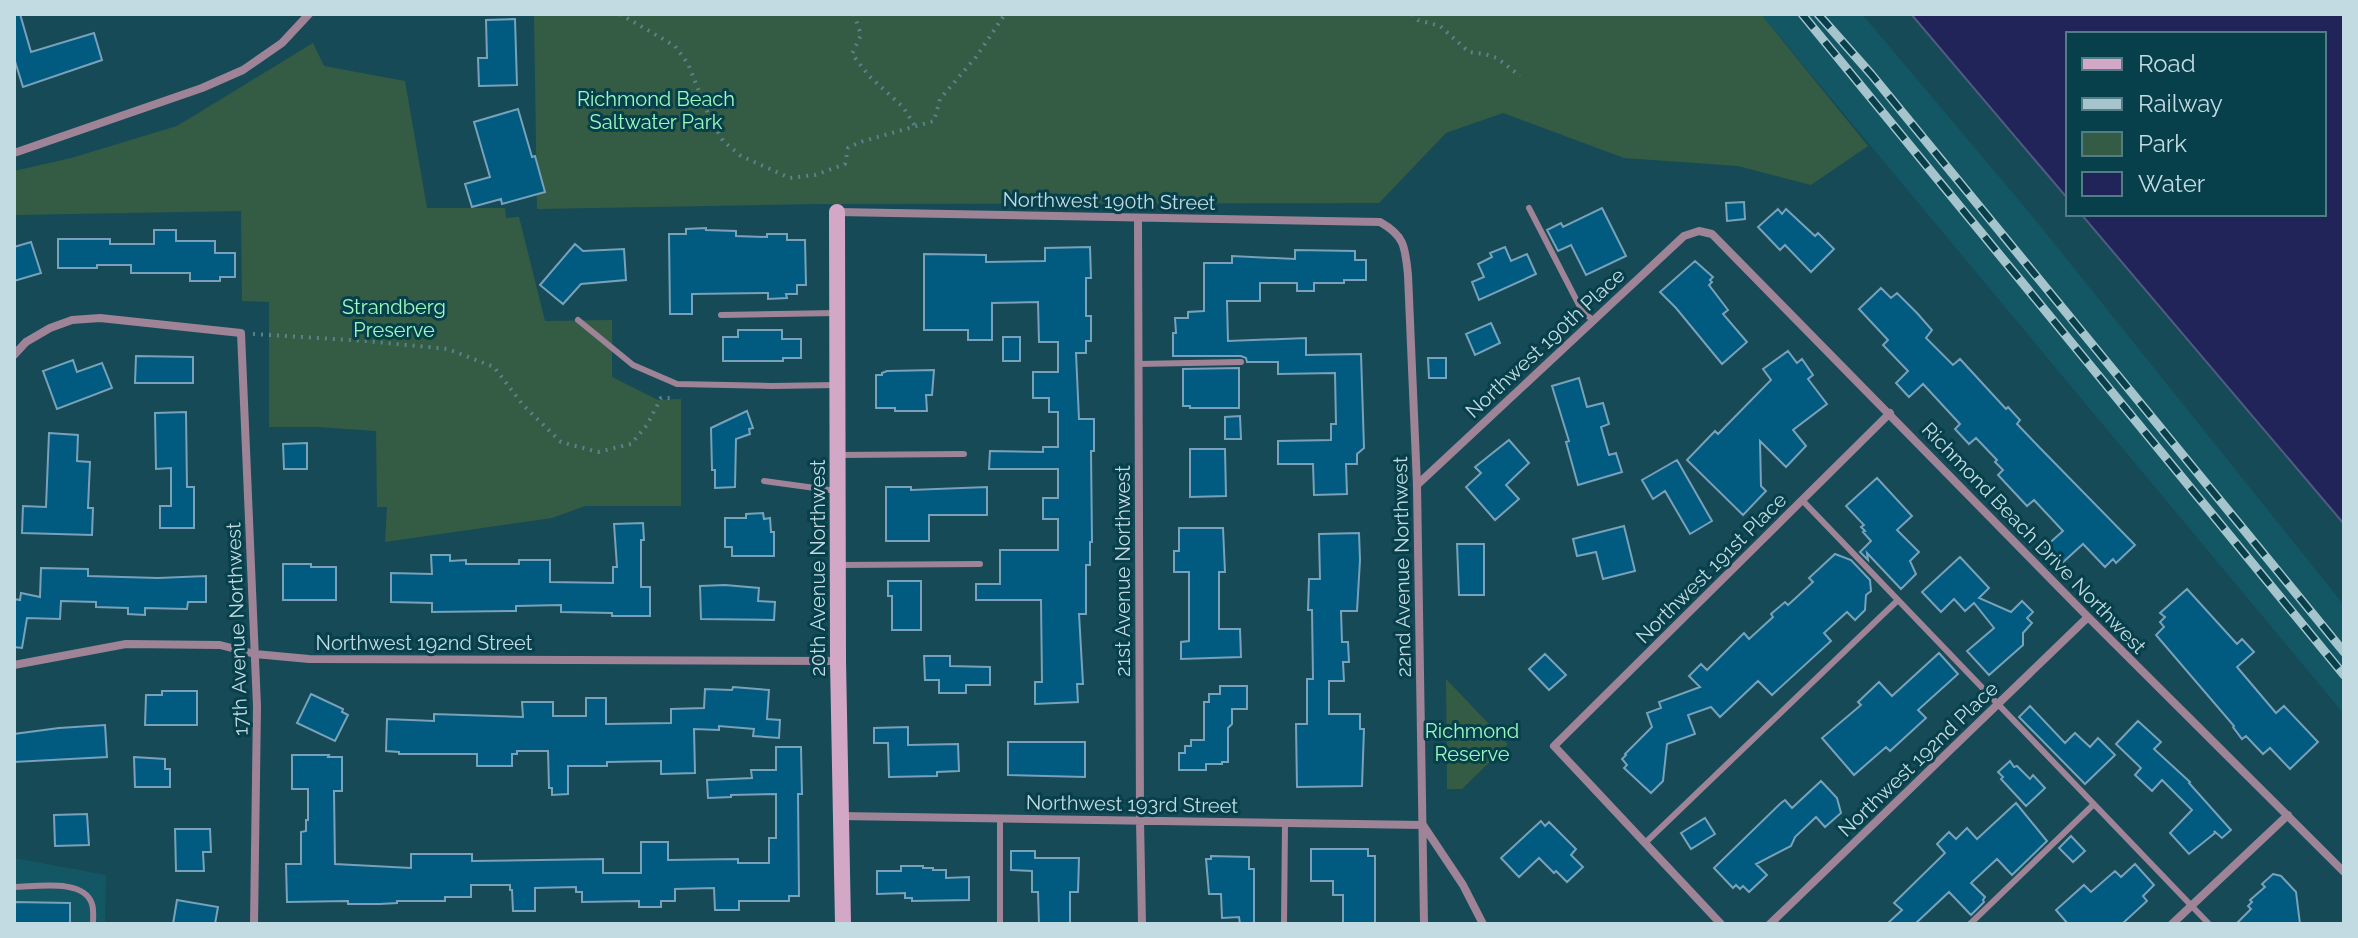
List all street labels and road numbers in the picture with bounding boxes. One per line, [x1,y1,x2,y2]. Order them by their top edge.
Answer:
street label: Northwest 190th Street [1002,187,1216,215]
street label: Northwest 190th Place [1460,263,1630,423]
street label: Richmond Beach Drive Northwest [1917,417,2151,659]
street label: 22nd Avenue Northwest [1388,456,1416,678]
street label: 20th Avenue Northwest [806,459,830,677]
street label: 21st Avenue Northwest [1111,465,1135,677]
street label: Northwest 191st Place [1631,488,1791,648]
street label: 17th Avenue Northwest [221,522,253,736]
street label: Northwest 192nd Street [316,631,533,655]
street label: Northwest 192nd Place [1833,676,2003,842]
street label: Northwest 193rd Street [1026,790,1239,818]

